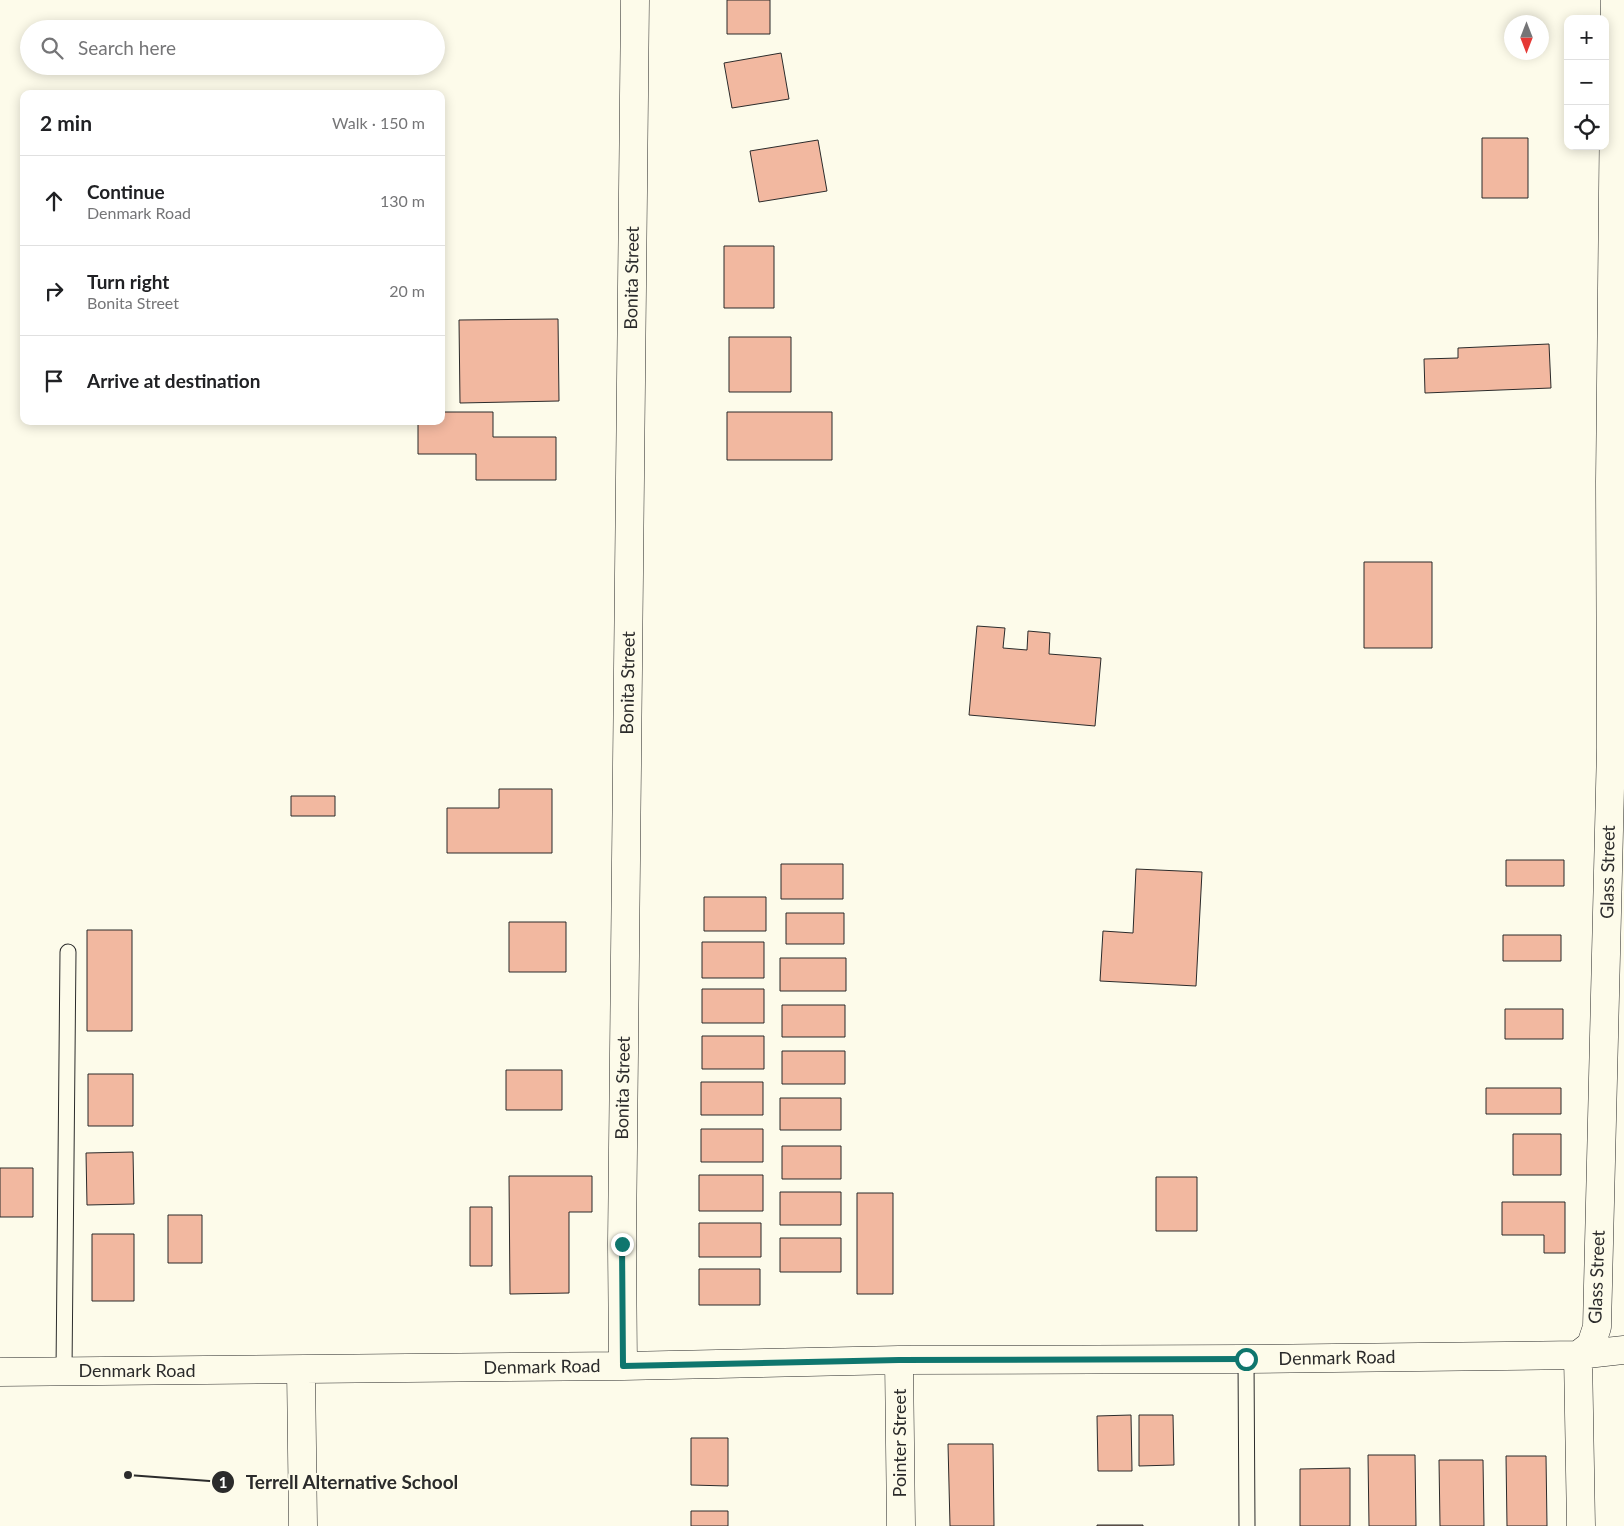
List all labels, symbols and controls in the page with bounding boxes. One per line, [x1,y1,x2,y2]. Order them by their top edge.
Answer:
north arrow [1504,15,1549,60]
map controls [1564,15,1609,150]
button: + [1564,15,1609,60]
search box [20,20,445,75]
icon: search [38,34,66,62]
text: Search here [78,36,176,59]
button: − [1564,60,1609,105]
button: locate [1564,105,1609,150]
text: 2 min [40,110,92,135]
text: Walk · 150 m [332,113,425,132]
text: Continue [87,180,165,203]
icon: ahead [40,187,68,215]
text: 130 m [380,191,425,210]
text: Denmark Road [87,203,191,222]
street label: Bonita Street [619,226,643,330]
text: Turn right [87,270,169,293]
icon: right [40,277,68,305]
text: 20 m [389,281,425,300]
text: Bonita Street [87,293,179,312]
icon: arrive [40,367,68,395]
text: Arrive at destination [87,369,260,392]
street label: Bonita Street [615,631,639,735]
street label: Glass Street [1595,824,1619,919]
street label: Bonita Street [610,1036,634,1140]
street label: Glass Street [1583,1229,1609,1324]
route end [611,1233,634,1256]
street label: Denmark Road [1278,1345,1396,1369]
route start [1235,1348,1258,1371]
street label: Denmark Road [483,1354,601,1378]
street label: Denmark Road [78,1359,196,1381]
street label: Pointer Street [888,1388,910,1497]
callout: Terrell Alternative School [211,1465,469,1499]
text: Terrell Alternative School [246,1470,458,1493]
text: 1 [219,1473,227,1491]

